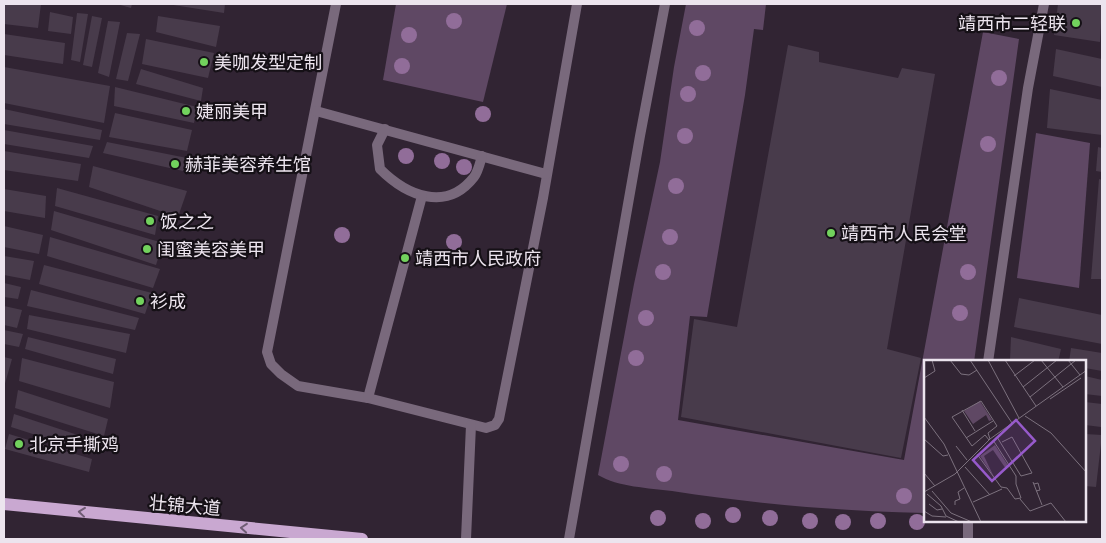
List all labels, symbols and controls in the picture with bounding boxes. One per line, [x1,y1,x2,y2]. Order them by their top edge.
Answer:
place label: 靖西市二轻联 [958,11,1066,35]
marker: 靖西市二轻联 [1070,17,1082,29]
place label: 美咖发型定制 [214,50,322,74]
marker: 美咖发型定制 [198,56,210,68]
place label: 婕丽美甲 [196,99,268,123]
marker: 婕丽美甲 [180,105,192,117]
place label: 赫菲美容养生馆 [185,152,311,176]
marker: 赫菲美容养生馆 [169,158,181,170]
place label: 饭之之 [160,209,214,233]
marker: 饭之之 [144,215,156,227]
place label: 靖西市人民会堂 [841,221,967,245]
marker: 靖西市人民会堂 [825,227,837,239]
place label: 闺蜜美容美甲 [157,237,265,261]
marker: 闺蜜美容美甲 [141,243,153,255]
place label: 靖西市人民政府 [415,246,541,270]
marker: 靖西市人民政府 [399,252,411,264]
place label: 衫成 [150,289,186,313]
marker: 衫成 [134,295,146,307]
inset map [924,360,1086,523]
place label: 北京手撕鸡 [29,432,119,456]
marker: 北京手撕鸡 [13,438,25,450]
street label: 壮锦大道 [148,490,222,520]
one-way arrow [78,507,86,518]
one-way arrow [240,523,248,534]

